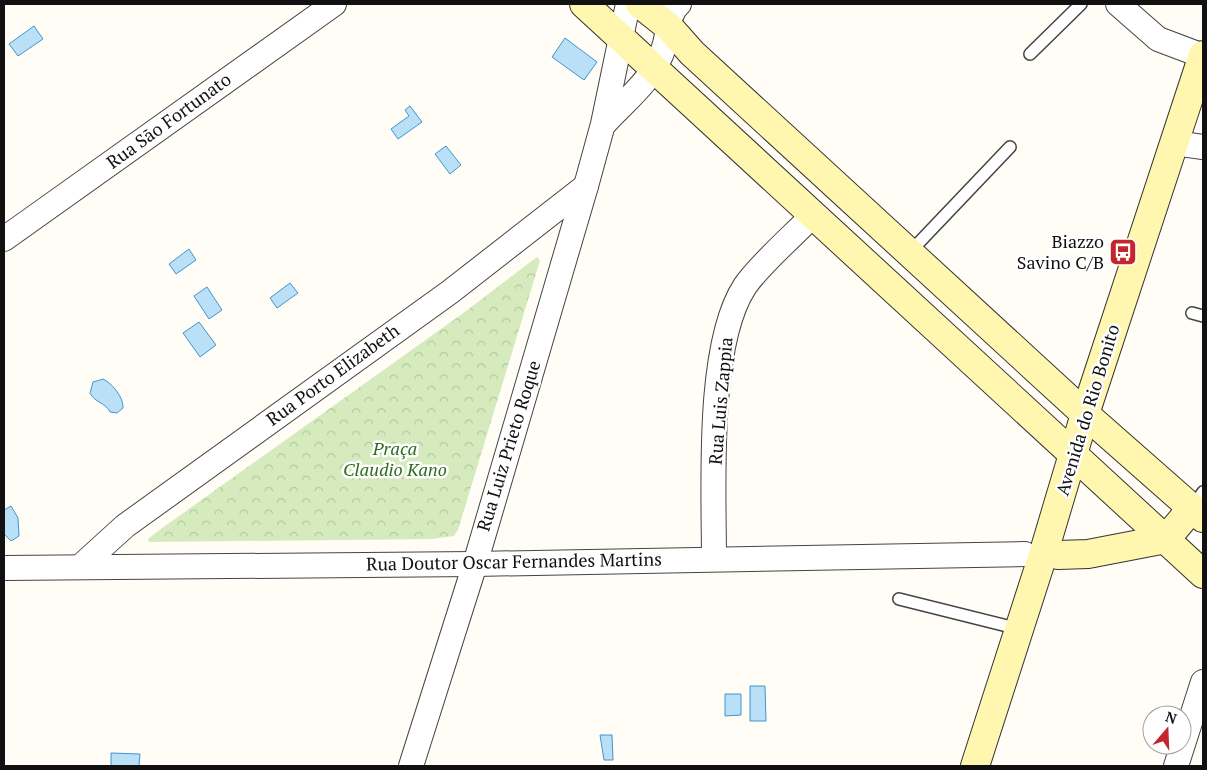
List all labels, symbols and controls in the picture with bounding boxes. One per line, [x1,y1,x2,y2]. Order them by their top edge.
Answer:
street label: Rua São Fortunato [101,67,236,174]
place label: Biazzo Savino C/B [1017,229,1104,274]
bus stop icon: Biazzo Savino C/B [1108,237,1138,267]
street label: Rua Porto Elizabeth [261,318,404,431]
street label: Avenida do Rio Bonito [1050,321,1125,498]
street label: Rua Luis Zappia [702,336,738,466]
street label: Rua Luiz Prieto Roque [471,357,545,534]
park label: Praça Claudio Kano [343,436,447,481]
street label: Rua Doutor Oscar Fernandes Martins [366,546,662,576]
north arrow [1142,705,1192,755]
text: N [1163,707,1180,728]

